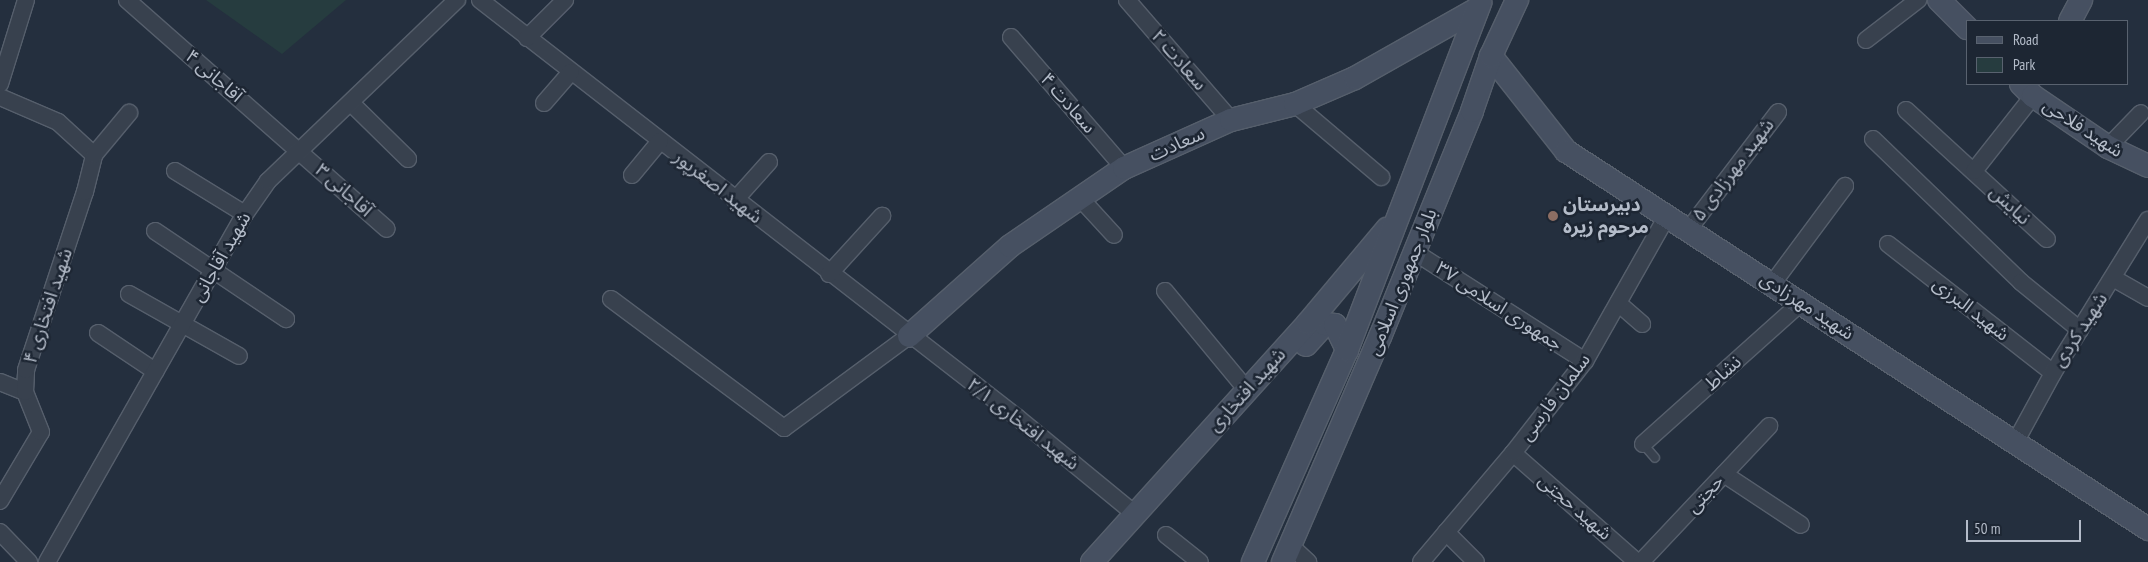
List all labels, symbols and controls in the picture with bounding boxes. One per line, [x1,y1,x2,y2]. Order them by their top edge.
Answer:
legend [1966,20,2128,85]
street label: سعادت ۲ [1146,25,1212,95]
text: Road [2013,30,2039,49]
street label: آقاجانی ۴ [180,45,248,107]
text: Park [2013,55,2035,74]
street label: سعادت ۴ [1035,68,1101,138]
street label: شهید فلاحی [2039,94,2127,162]
street label: شهید مهرزادی ۵ [1687,114,1779,226]
street label: سعادت [1146,122,1208,166]
street label: شهید اصغرپور [669,145,767,229]
street label: آقاجانی ۳ [311,158,377,222]
street label: نیایش [1985,180,2035,230]
place label: دبیرستان مرحوم زیره [1563,194,1649,238]
street label: بلوار جمهوری اسلامی [1362,205,1442,359]
street label: شهید آقاجانی [186,208,256,306]
marker: دبیرستان مرحوم زیره [1547,210,1559,222]
street label: شهید افتخاری ۴ [19,246,77,366]
street label: جمهوری اسلامی ۳۷ [1431,256,1567,356]
street label: شهید مهرزادی [1756,267,1858,345]
street label: شهید البرزی [1928,272,2014,346]
street label: شهید کردی [2048,289,2112,371]
street label: شهید افتخاری [1203,343,1291,437]
street label: سلمان فارسی [1515,349,1595,445]
street label: نشاط [1700,351,1746,395]
street label: شهید افتخاری ۲/۱ [962,373,1084,475]
street label: شهید حجتی [1534,469,1616,545]
street label: حجتی [1682,470,1728,518]
scale bar [1968,510,2083,542]
text: 50 m [1974,519,2000,538]

